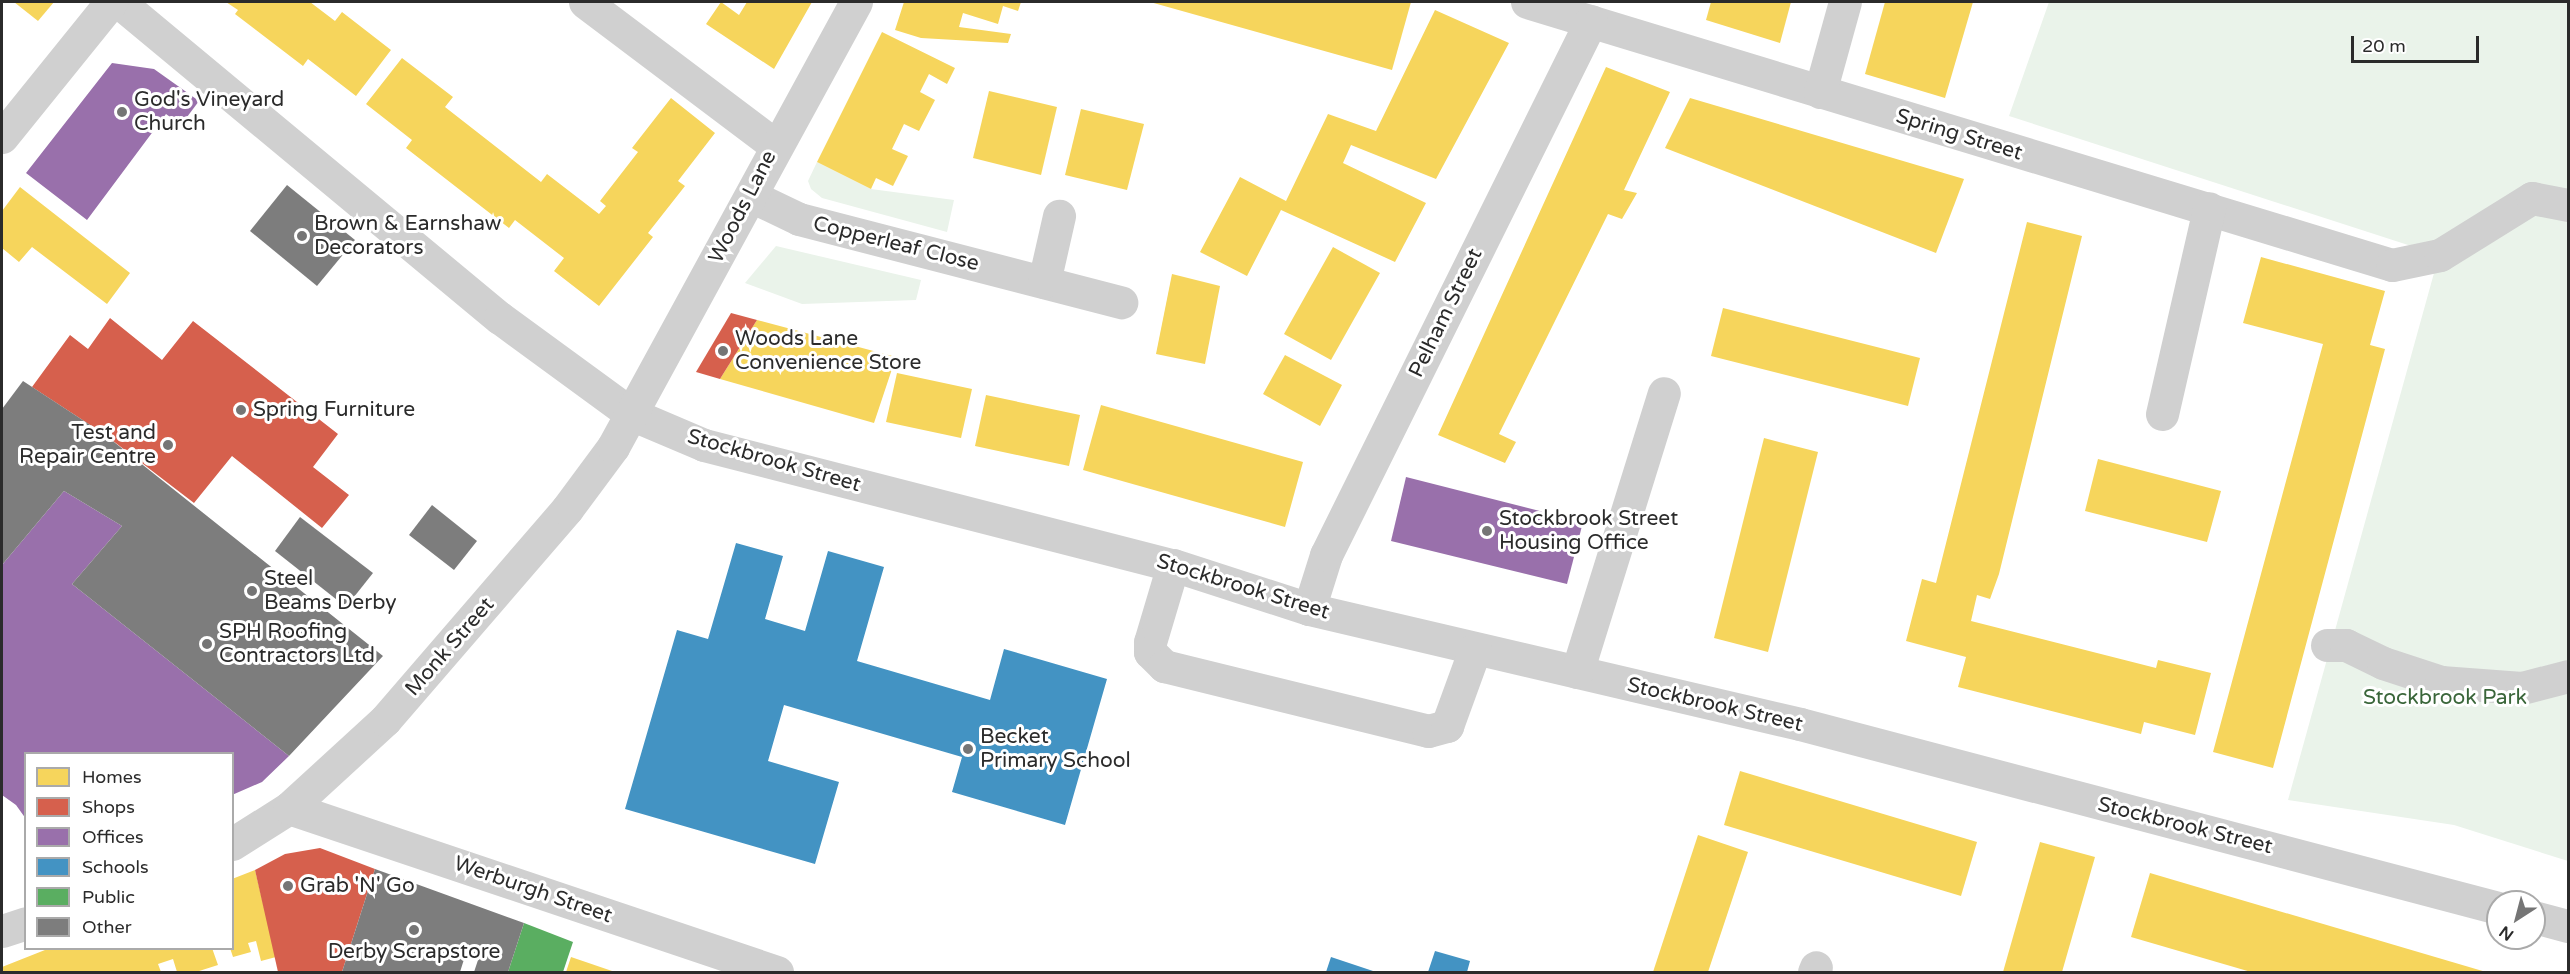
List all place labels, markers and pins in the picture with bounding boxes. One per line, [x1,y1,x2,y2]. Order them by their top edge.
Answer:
place label: God's Vineyard Church [134,87,284,137]
marker: God's Vineyard Church [115,105,129,119]
place label: Brown & Earnshaw Decorators [314,211,501,261]
marker: Brown & Earnshaw Decorators [295,229,309,243]
place label: Woods Lane Convenience Store [735,326,921,376]
marker: Woods Lane Convenience Store [716,344,730,358]
place label: Spring Furniture [253,397,415,423]
marker: Spring Furniture [234,403,248,417]
place label: Test and Repair Centre [19,420,156,470]
marker: Test and Repair Centre [161,438,175,452]
place label: Stockbrook Street Housing Office [1499,506,1678,556]
marker: Stockbrook Street Housing Office [1480,524,1494,538]
place label: Steel Beams Derby [264,566,397,616]
marker: Steel Beams Derby [245,584,259,598]
place label: SPH Roofing Contractors Ltd [219,619,375,669]
marker: SPH Roofing Contractors Ltd [200,637,214,651]
place label: Becket Primary School [980,724,1131,774]
marker: Becket Primary School [961,742,975,756]
place label: Grab 'N' Go [300,873,415,899]
marker: Grab 'N' Go [281,879,295,893]
marker: Derby Scrapstore [407,923,421,937]
place label: Derby Scrapstore [328,939,500,965]

